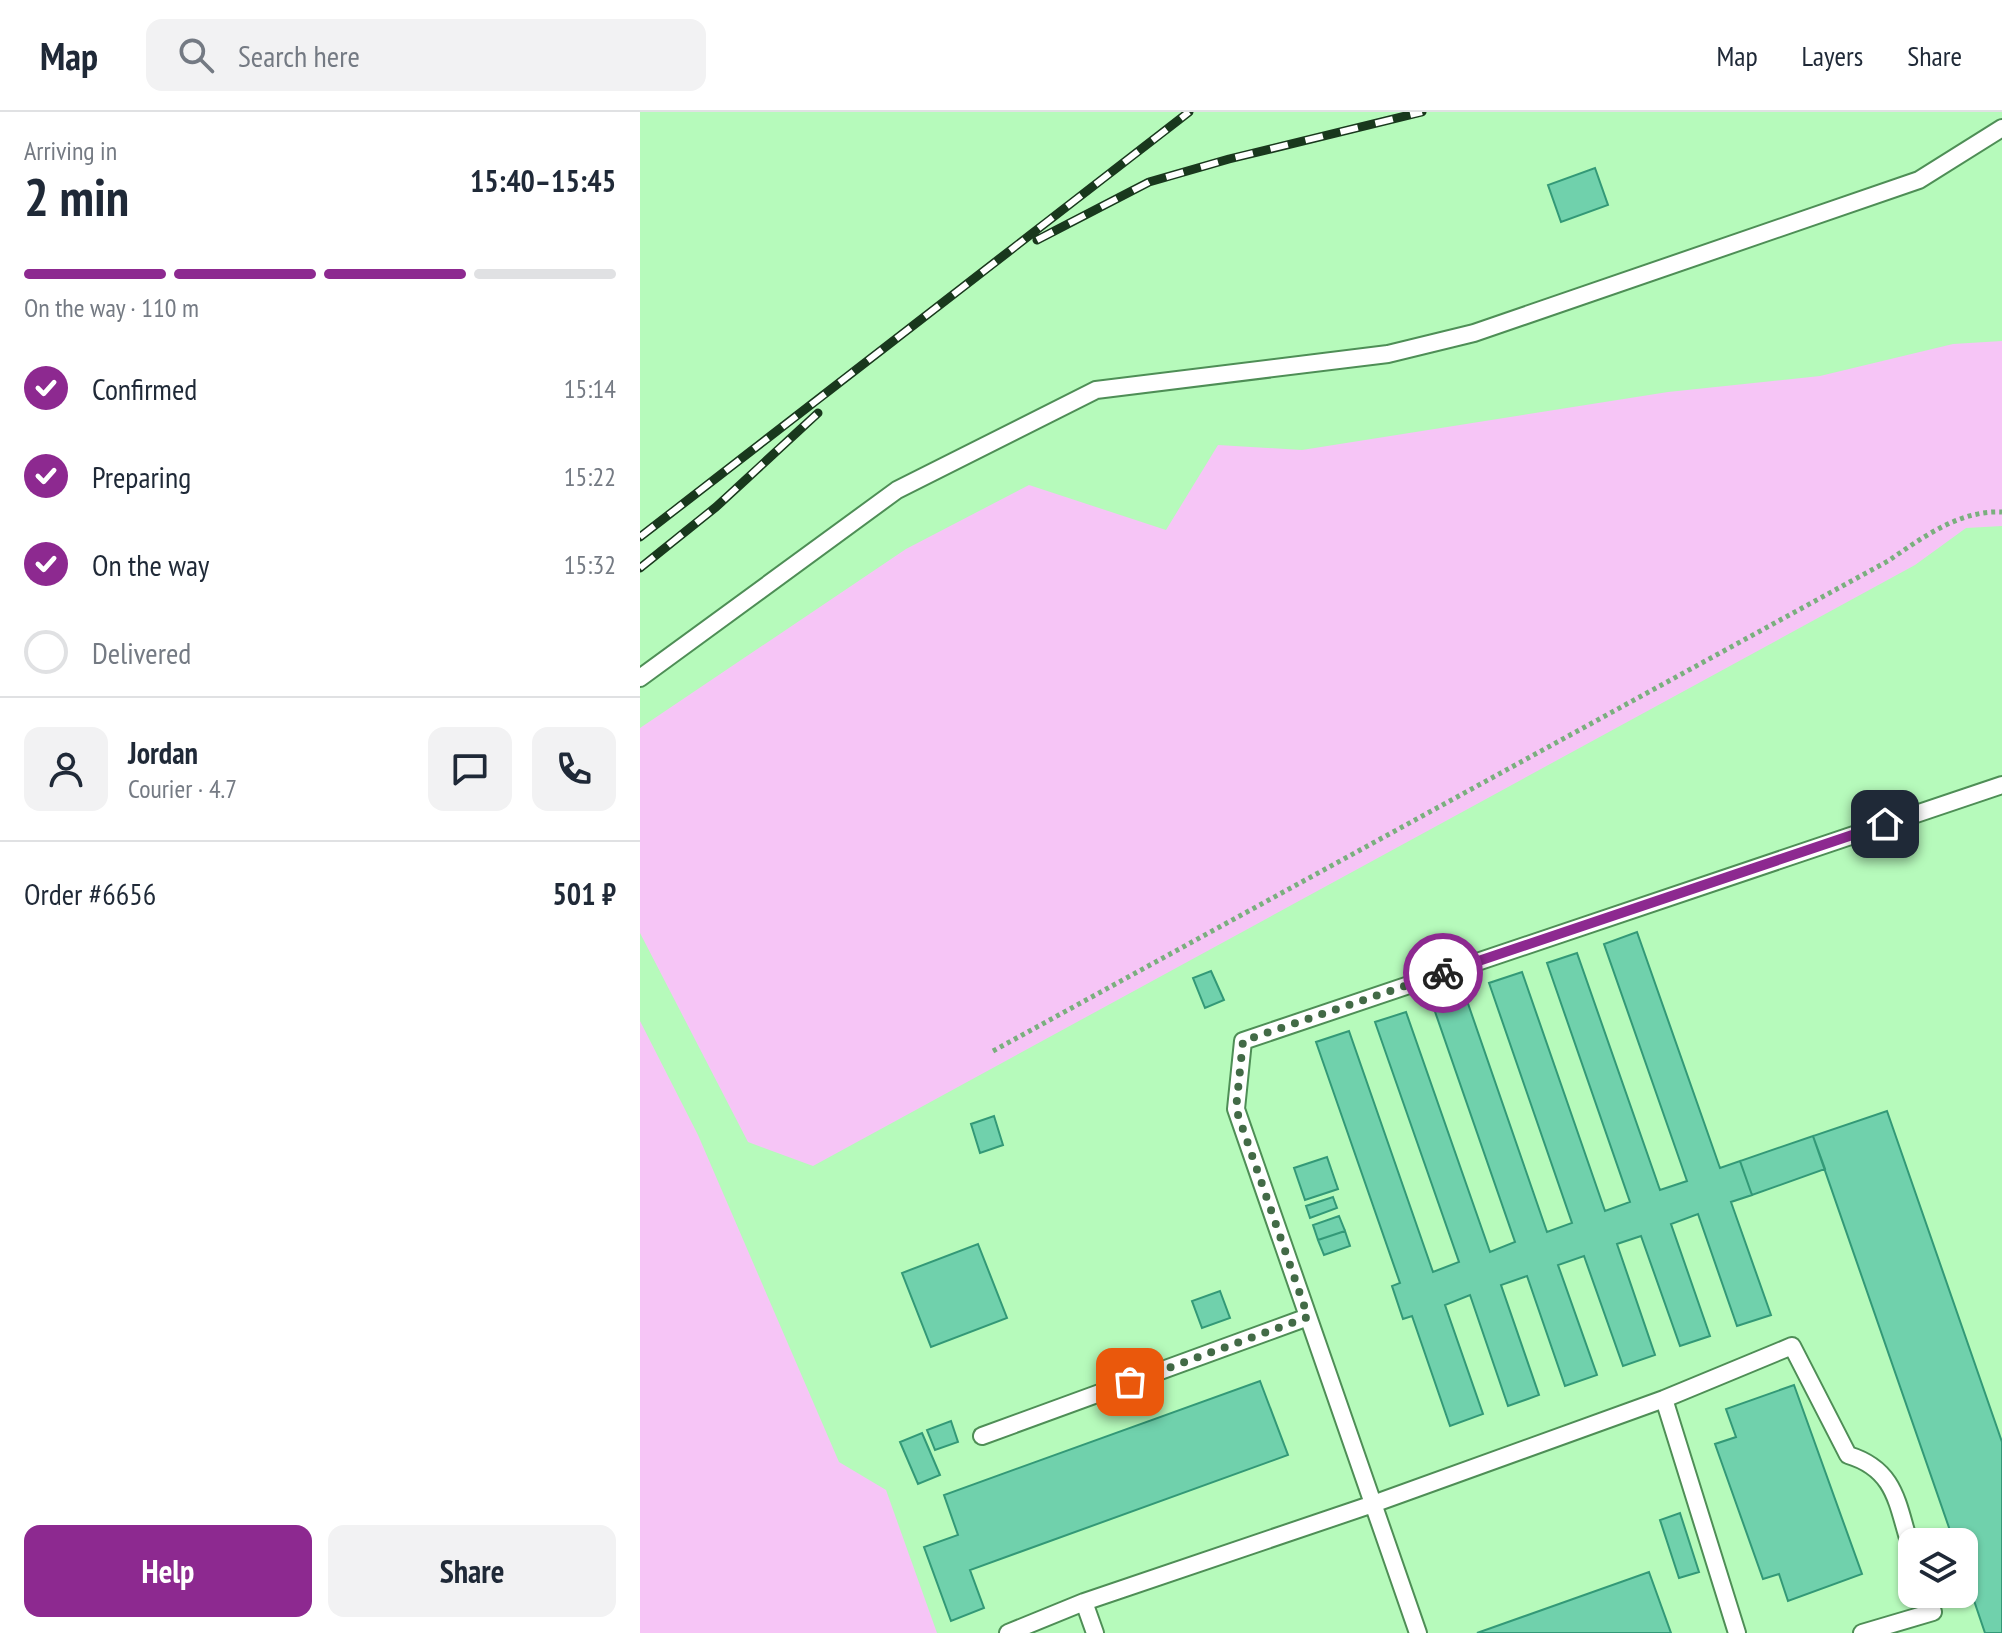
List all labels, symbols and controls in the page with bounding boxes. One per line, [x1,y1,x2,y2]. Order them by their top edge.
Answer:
search box [146,19,706,91]
text: Map [40,31,98,80]
icon: search [174,33,218,77]
text: Search here [238,36,360,75]
text: Map [1716,37,1758,74]
text: Layers [1802,37,1863,74]
text: Share [1907,37,1962,74]
text: Arriving in [24,134,117,167]
text: 15:40–15:45 [470,161,616,200]
text: 2 min [24,163,129,230]
text: On the way · 110 m [24,291,199,324]
icon: check [24,366,68,410]
text: Confirmed [92,369,197,408]
text: 15:14 [564,372,616,405]
icon: check [24,454,68,498]
text: Preparing [92,457,191,496]
text: 15:22 [564,460,616,493]
icon: check [24,542,68,586]
text: On the way [92,545,209,584]
text: 15:32 [564,548,616,581]
text: Delivered [92,633,191,672]
button: person [24,727,108,811]
button: chat [428,727,512,811]
button: phone [532,727,616,811]
text: Jordan [128,733,198,772]
text: Courier · 4.7 [128,772,237,805]
pin [1851,790,1919,858]
icon: home [1863,802,1907,846]
text: Order #6656 [24,874,156,913]
text: 501 ₽ [552,874,616,913]
courier [1403,933,1483,1013]
icon: bike [1421,951,1465,995]
pin [1096,1348,1164,1416]
icon: bag [1108,1360,1152,1404]
button: Help [24,1525,312,1617]
button: Share [328,1525,616,1617]
map controls [1898,1528,1978,1608]
button: layers [1898,1528,1978,1608]

